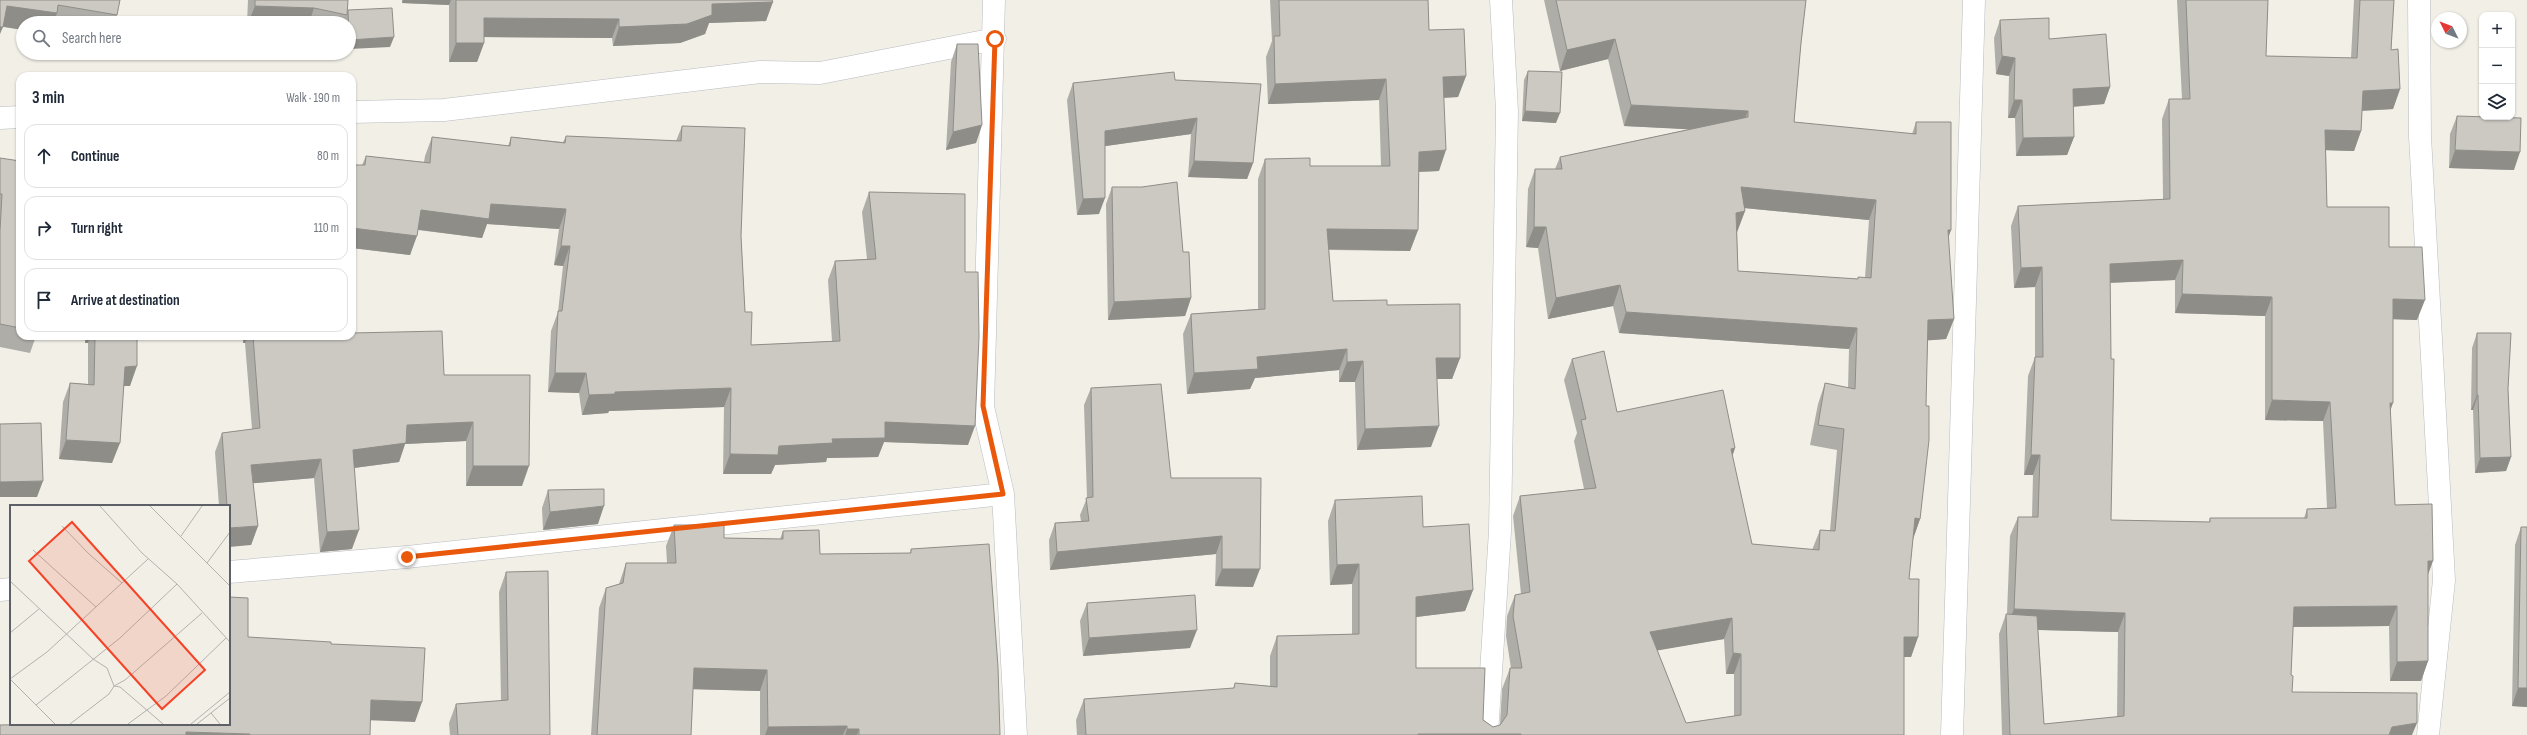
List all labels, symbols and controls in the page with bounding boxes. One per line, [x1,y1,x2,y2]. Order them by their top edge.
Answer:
north arrow [2431,12,2467,48]
map controls [2479,12,2515,120]
button: + [2479,12,2515,48]
search box [16,16,356,60]
icon: search [30,27,52,49]
text: Search here [62,29,122,48]
route start [986,30,1004,48]
button: − [2479,48,2515,84]
button: layers [2479,84,2515,120]
text: 3 min [32,88,65,108]
text: Walk · 190 m [286,90,340,106]
icon: ahead [33,145,55,167]
text: Continue [71,147,120,166]
text: 80 m [317,148,339,164]
icon: right [33,217,55,239]
text: Turn right [71,219,123,238]
text: 110 m [314,220,339,236]
icon: arrive [33,289,55,311]
text: Arrive at destination [71,291,180,310]
inset map [10,505,230,725]
route end [398,548,416,566]

